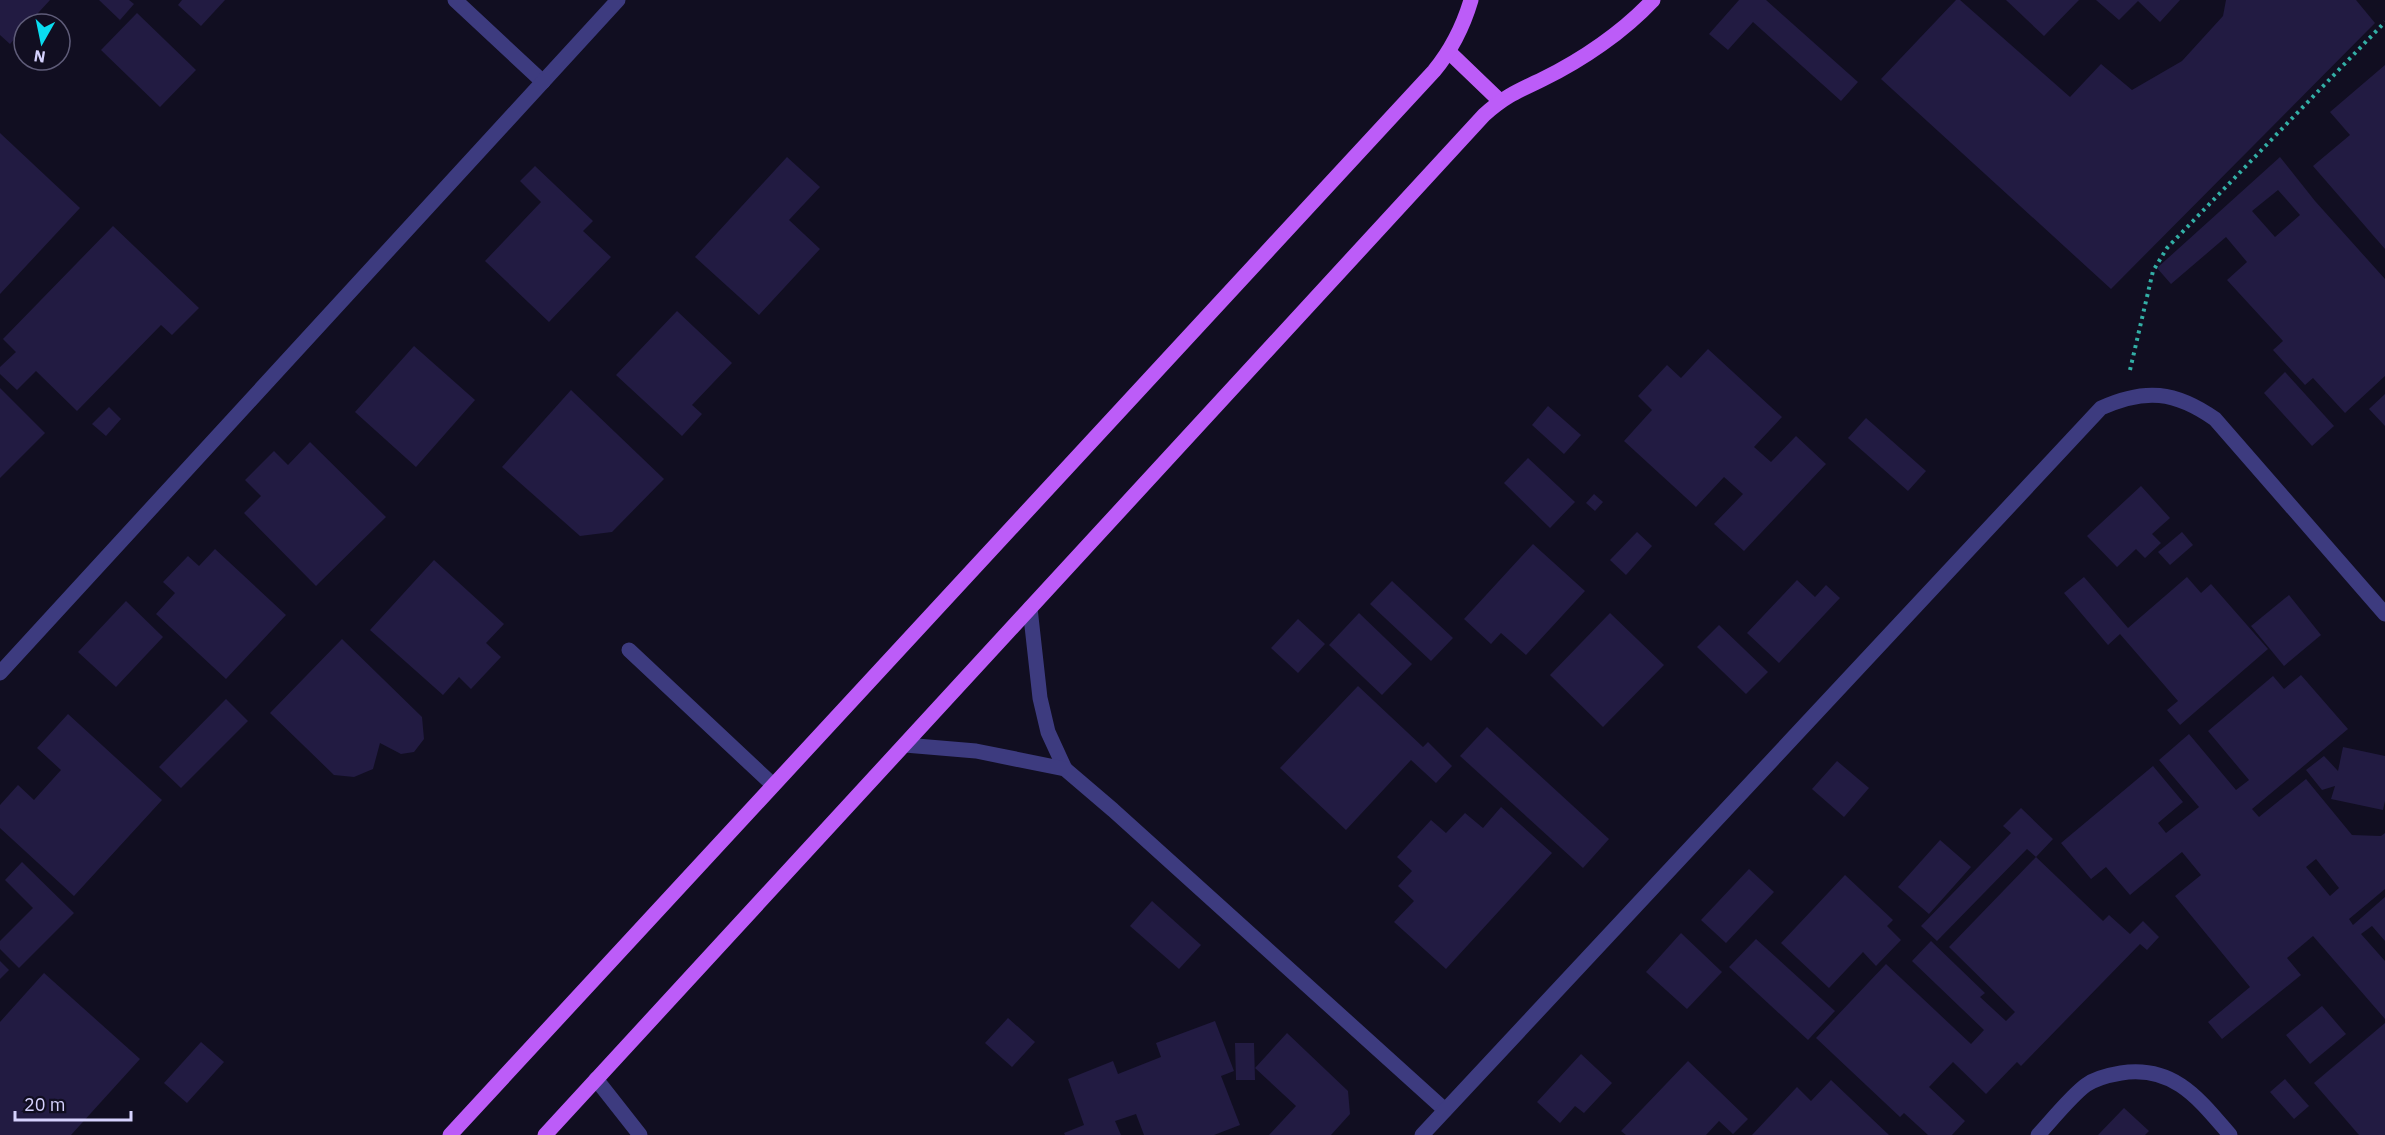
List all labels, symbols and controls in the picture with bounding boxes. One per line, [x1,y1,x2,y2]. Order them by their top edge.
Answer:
north arrow [12,12,72,72]
text: N [32,46,47,68]
scale bar [15,1084,130,1122]
text: 20 m [24,1093,66,1116]

